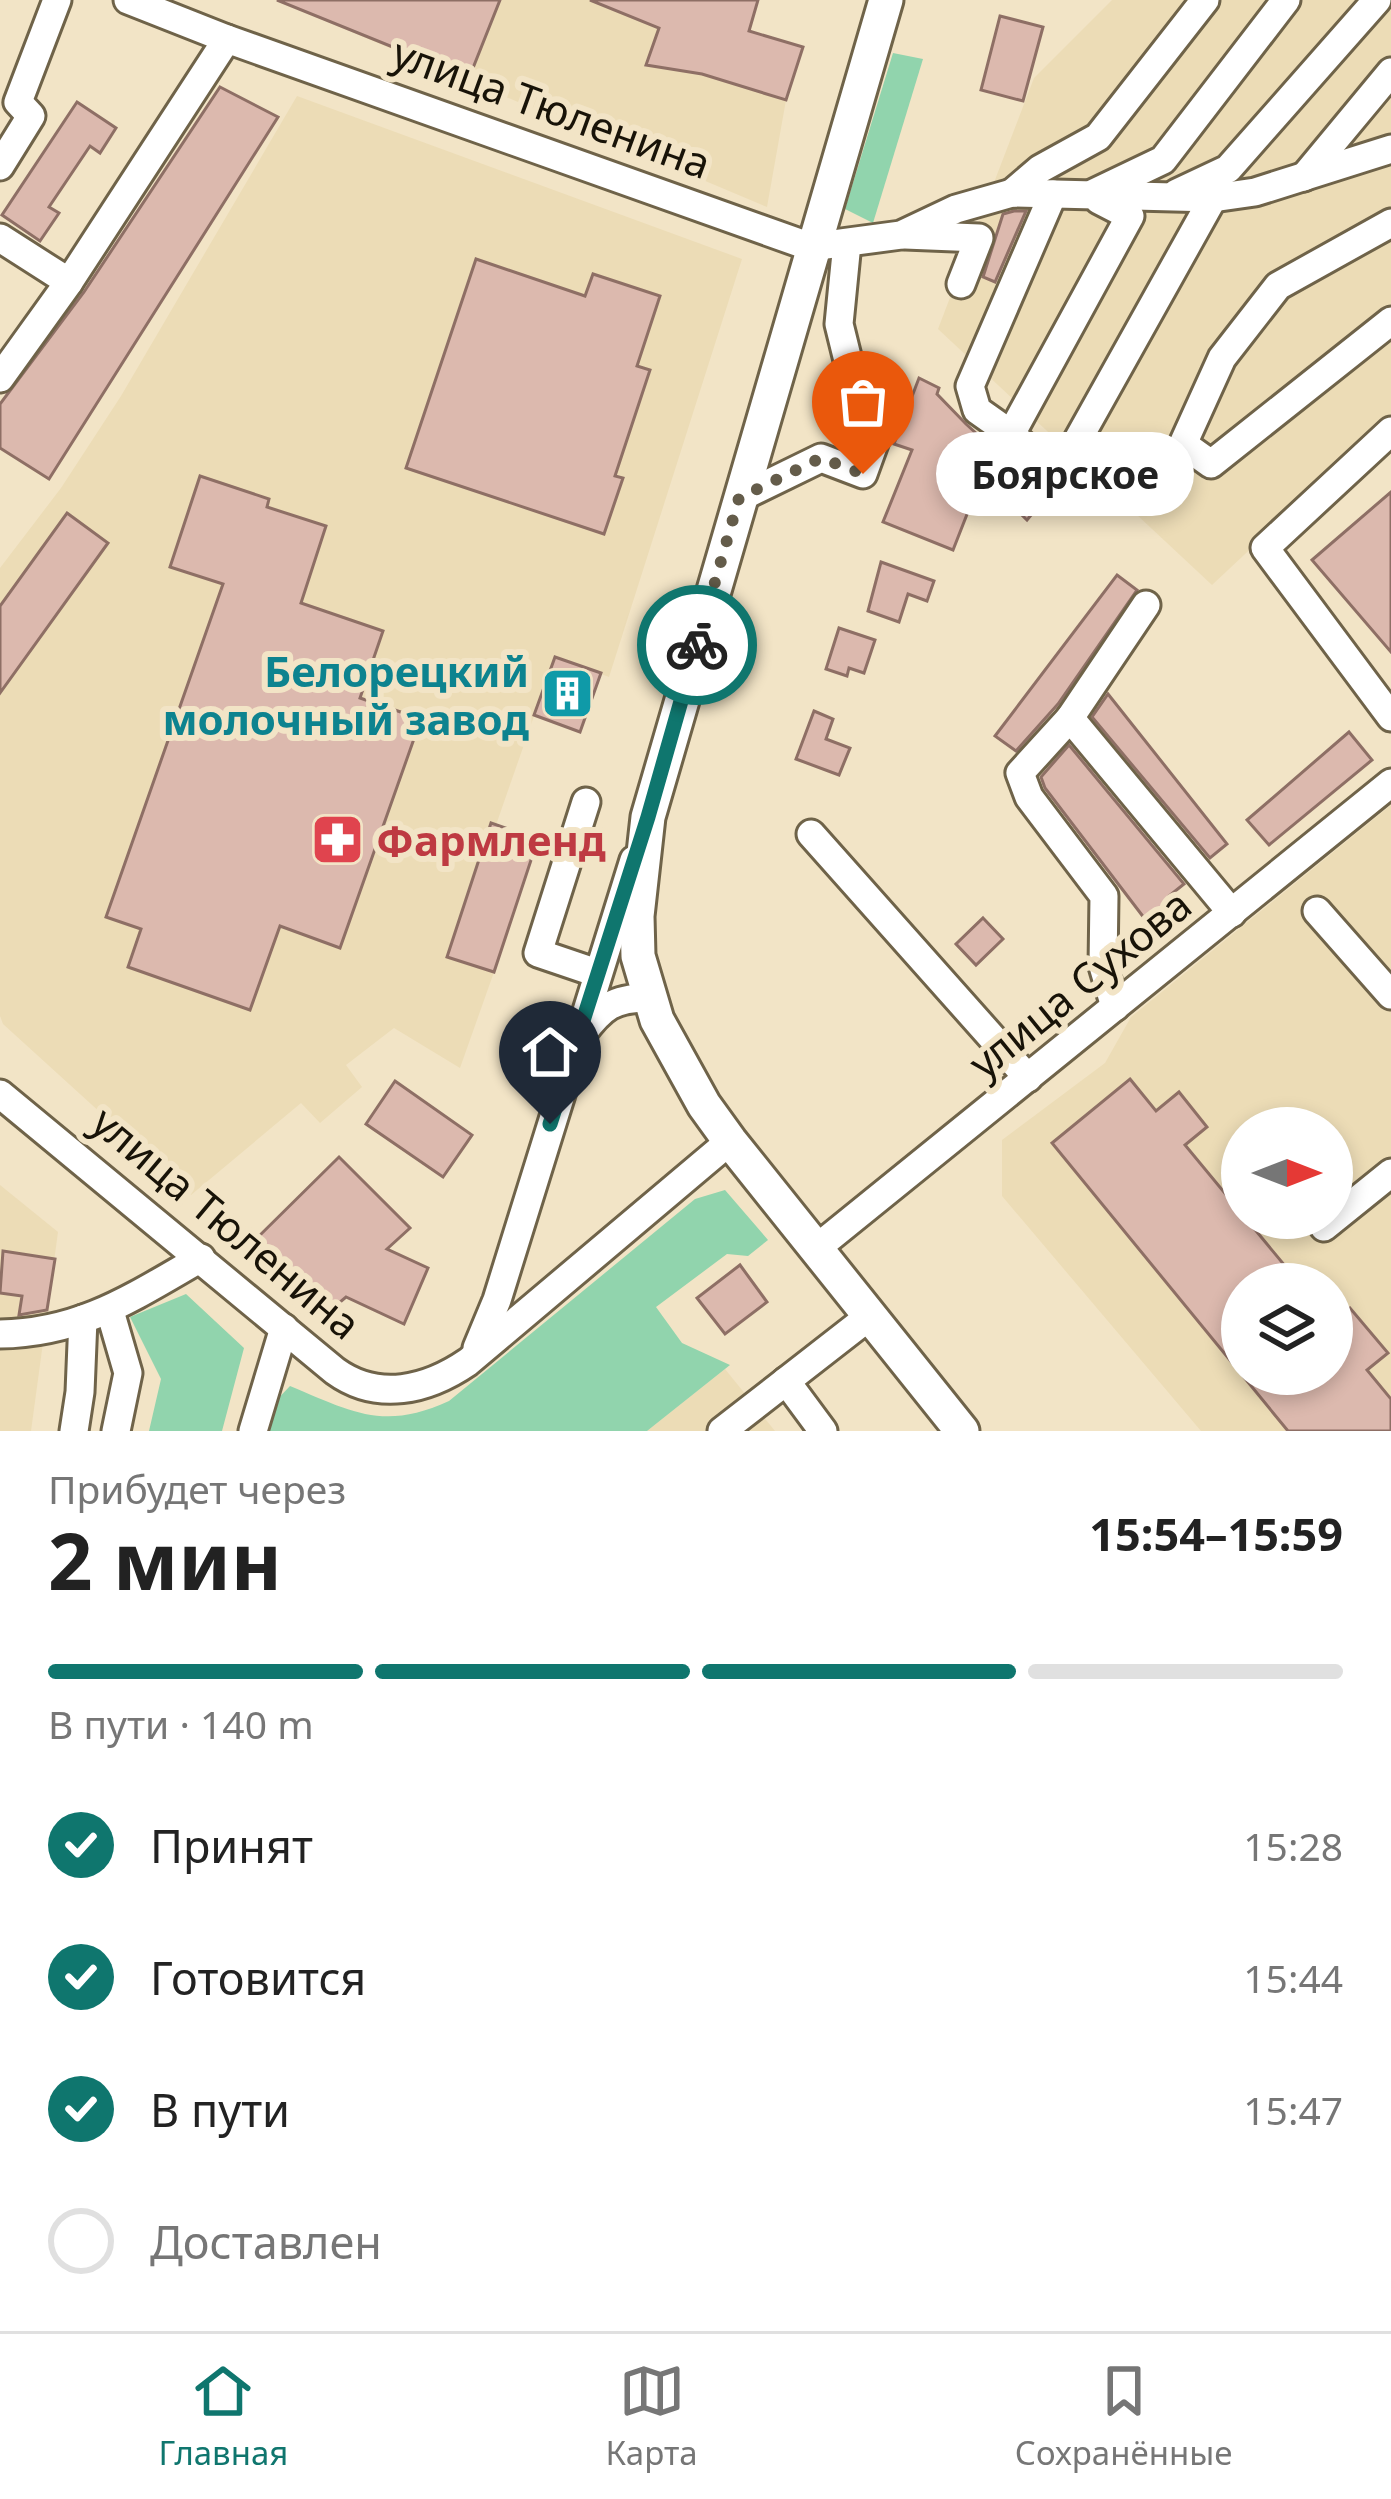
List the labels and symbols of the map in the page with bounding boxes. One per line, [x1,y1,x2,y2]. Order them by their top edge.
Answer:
street label: улица Тюленина [385,23,719,191]
pin [812,351,914,474]
callout: Боярское [935,432,1193,516]
courier [637,585,757,705]
place label: Белорецкий молочный завод [162,642,529,747]
building icon: Белорецкий молочный завод [540,666,596,722]
pharmacy icon: Фармленд [309,811,365,867]
place label: Фармленд [376,811,606,868]
street label: улица Сухова [956,876,1202,1090]
pin [499,1001,601,1124]
street label: улица Тюленина [81,1093,373,1351]
north arrow [1221,1107,1353,1239]

